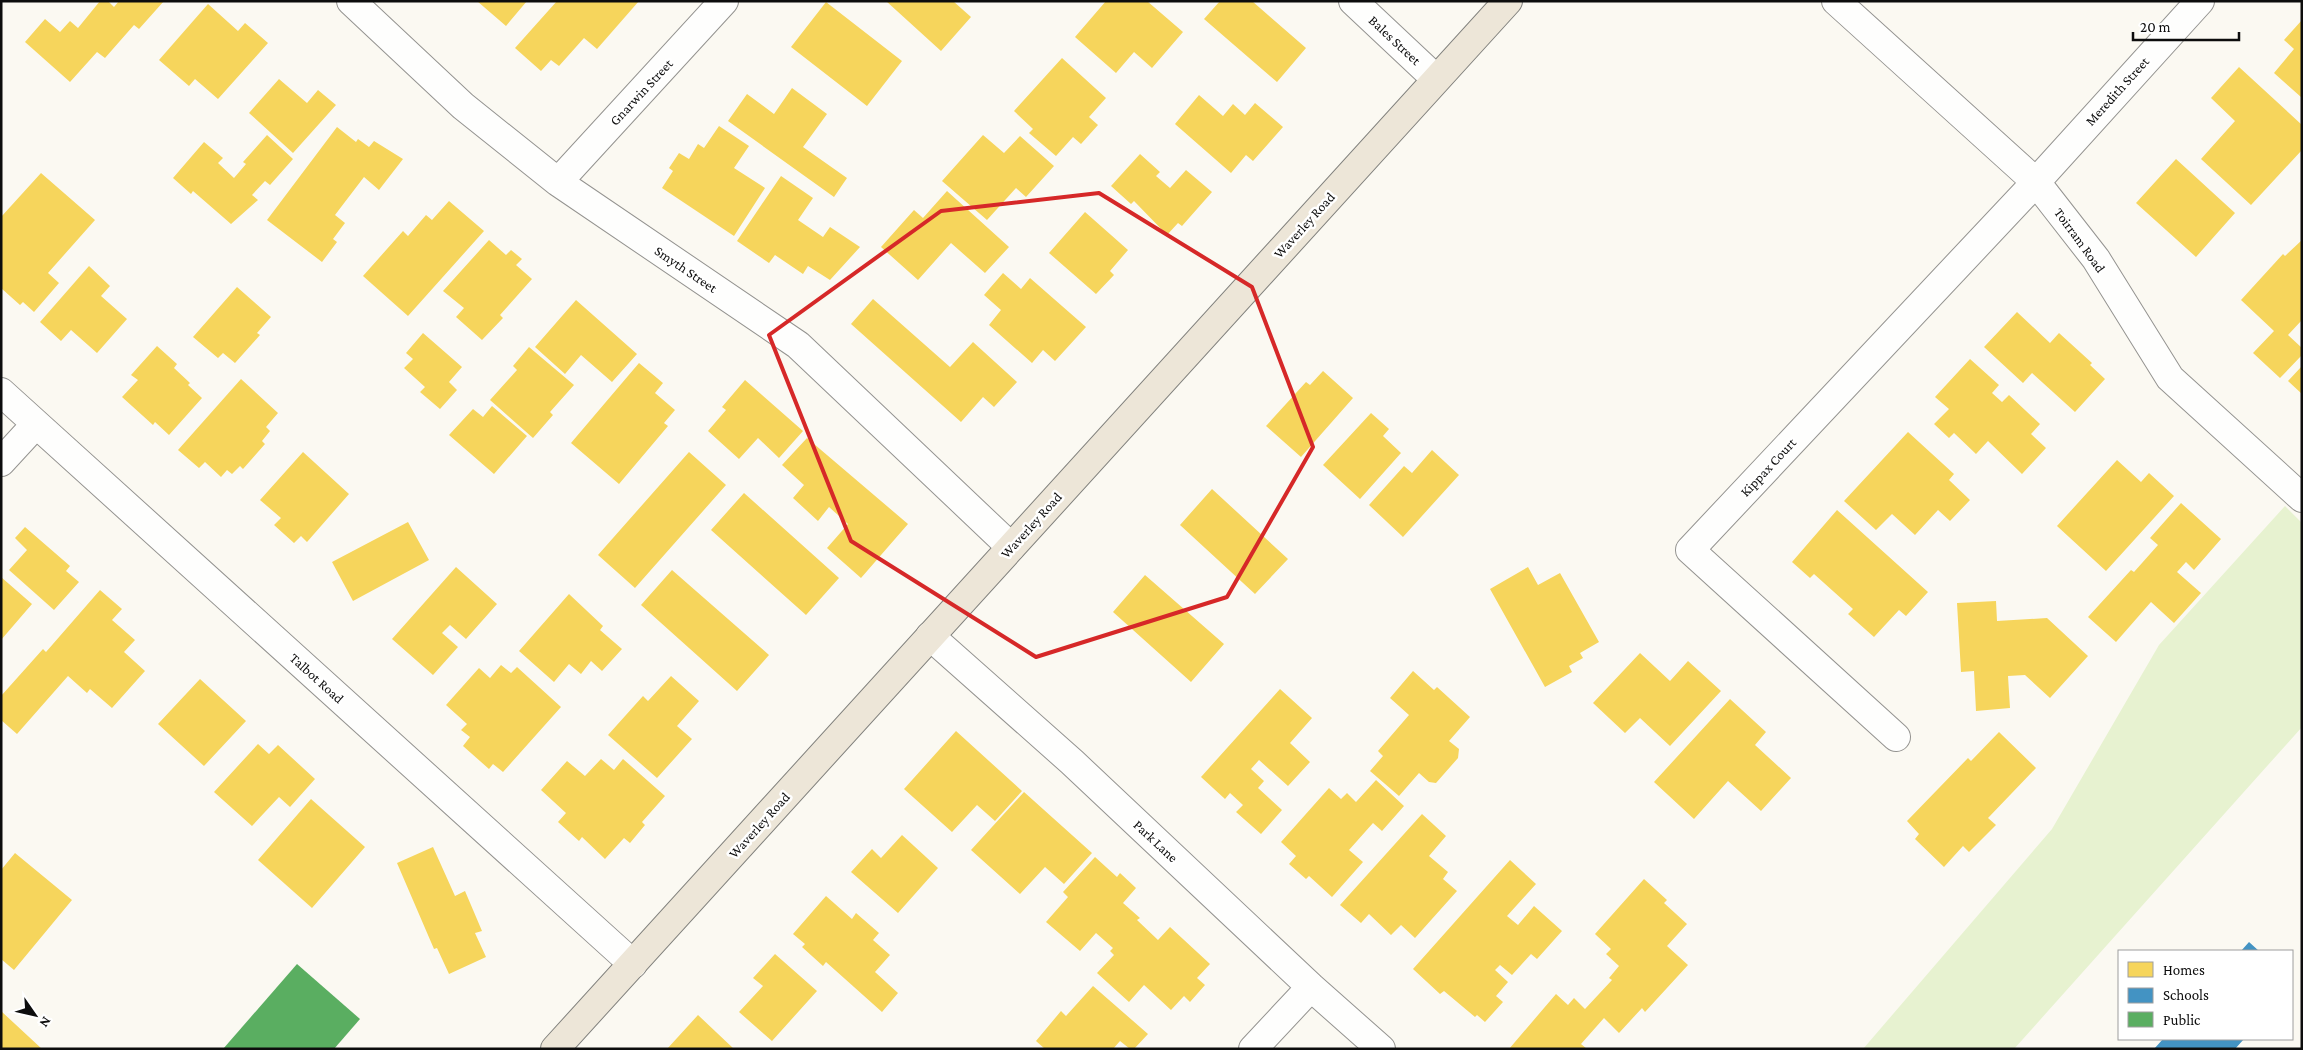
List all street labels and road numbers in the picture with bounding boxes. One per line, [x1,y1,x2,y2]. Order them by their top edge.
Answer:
street label: Bales Street [1366,12,1424,68]
street label: Meredith Street [2082,53,2152,129]
street label: Gnarwin Street [606,55,676,128]
street label: Waverley Road [1270,188,1338,261]
street label: Toirram Road [2051,205,2109,276]
street label: Smyth Street [652,242,721,296]
street label: Kippax Court [1737,434,1799,500]
street label: Waverley Road [997,488,1065,561]
street label: Talbot Road [287,650,348,707]
street label: Waverley Road [725,788,793,861]
street label: Park Lane [1131,817,1181,865]

